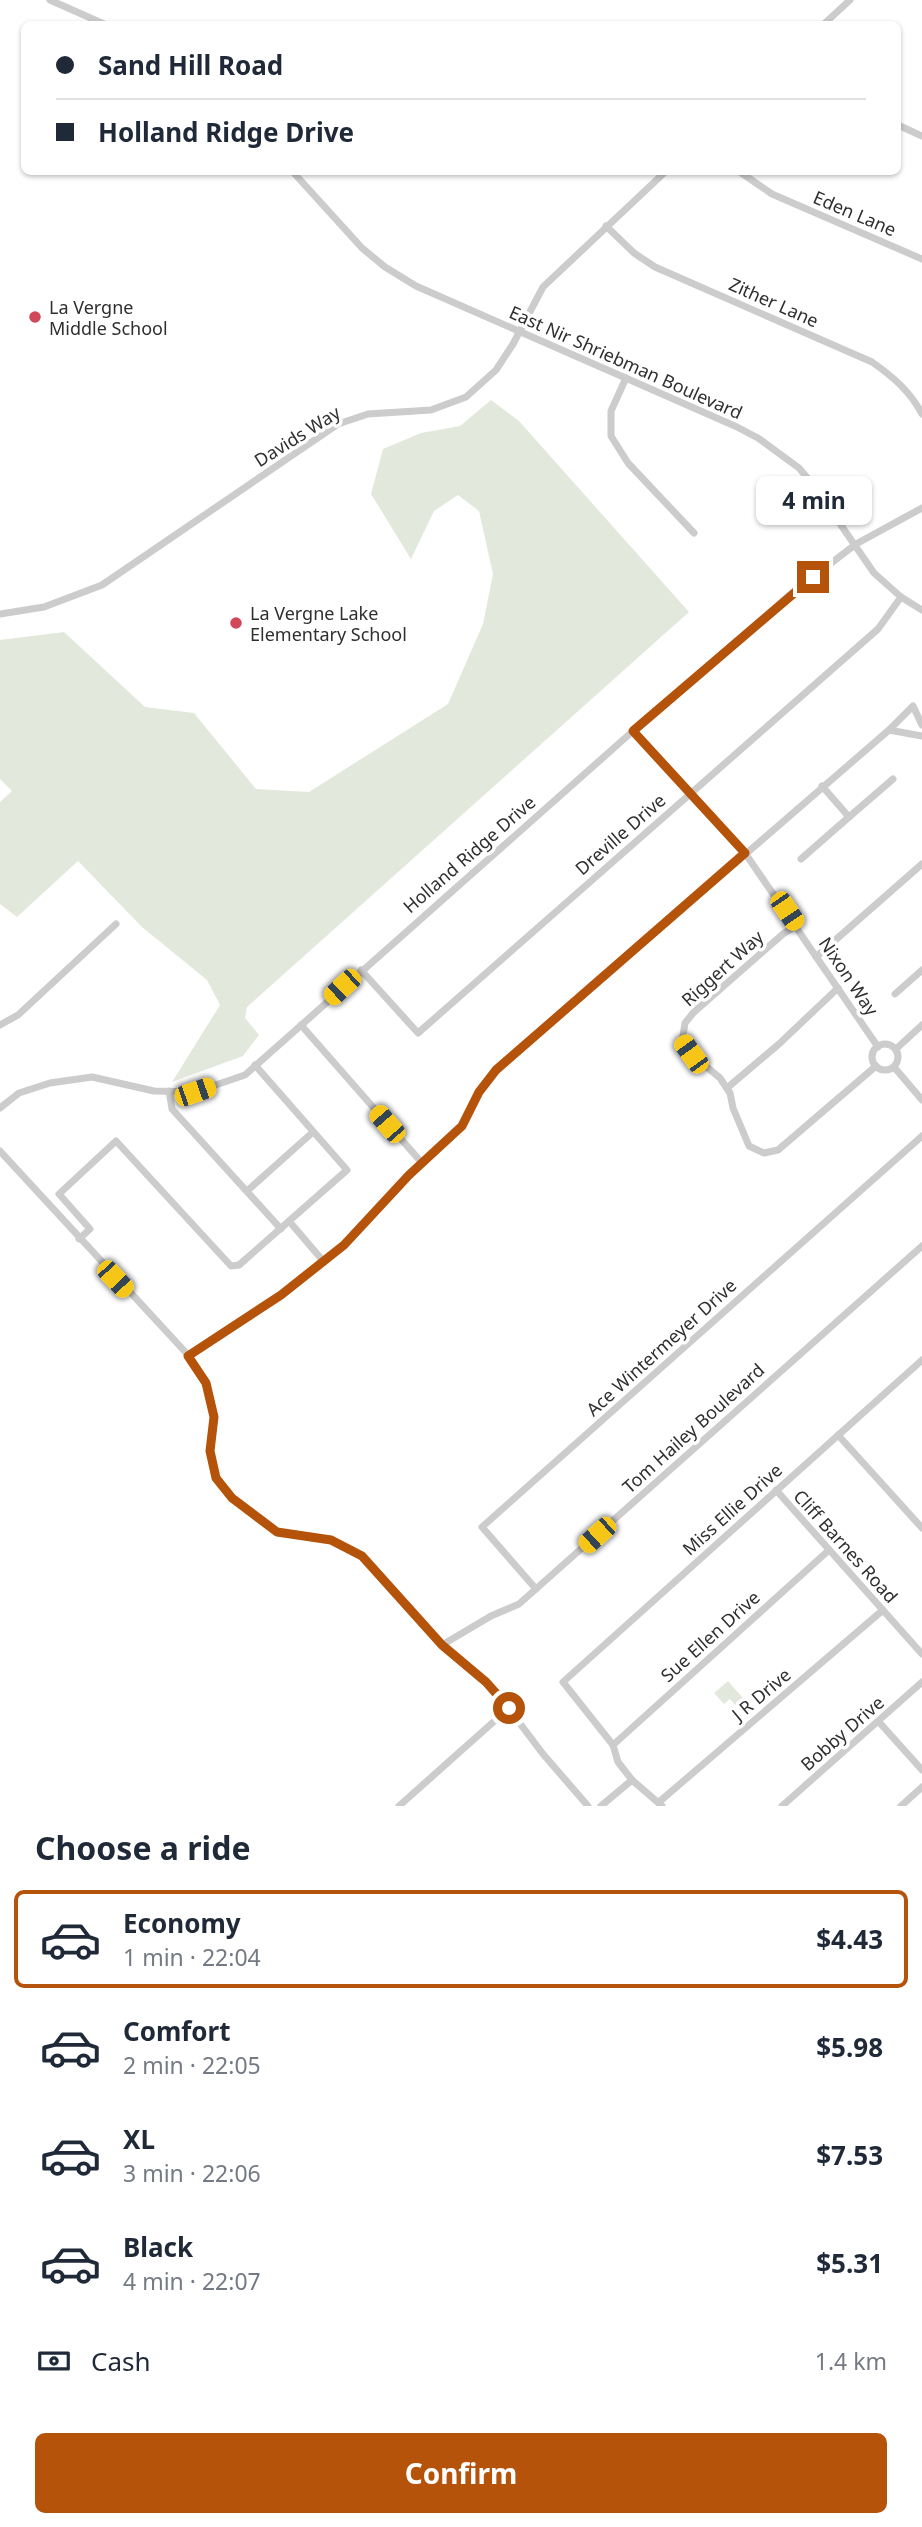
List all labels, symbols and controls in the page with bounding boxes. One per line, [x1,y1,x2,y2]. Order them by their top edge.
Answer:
text: Sand Hill Road [98,47,283,83]
text: Holland Ridge Drive [98,114,354,150]
street label: Eden Lane [810,185,900,241]
street label: Zither Lane [725,272,823,332]
place label: La Vergne Middle School [49,295,168,340]
street label: East Nir Shriebman Boulevard [506,300,746,424]
marker: La Vergne Middle School [27,309,43,325]
street label: Davids Way [249,400,345,472]
callout: 4 min [755,476,871,524]
text: 4 min [782,484,846,516]
route end [797,561,829,593]
place label: La Vergne Lake Elementary School [250,601,407,646]
marker: La Vergne Lake Elementary School [228,615,244,631]
street label: Dreville Drive [570,788,670,880]
street label: Holland Ridge Drive [398,790,540,918]
car [767,888,808,934]
street label: Riggert Way [676,924,769,1011]
street label: Nixon Way [814,932,885,1021]
car [320,965,365,1009]
car [671,1031,712,1077]
car [172,1075,219,1109]
car [366,1101,409,1147]
car [93,1256,138,1302]
street label: Ace Wintermeyer Drive [581,1273,741,1421]
street label: Tom Hailey Boulevard [617,1358,769,1498]
street label: Miss Ellie Drive [677,1458,787,1560]
street label: Cliff Barnes Road [789,1484,903,1608]
car [575,1513,620,1557]
street label: Sue Ellen Drive [655,1585,765,1687]
street label: J R Drive [725,1662,796,1727]
street label: Bobby Drive [795,1690,889,1776]
route start [493,1692,525,1724]
text: Choose a ride [35,1826,251,1869]
text: Economy [123,1905,241,1941]
icon: car [39,1908,102,1971]
text: $4.43 [816,1921,883,1957]
text: 1 min · 22:04 [123,1941,261,1973]
text: Comfort [123,2013,231,2049]
icon: car [39,2016,102,2079]
text: $5.98 [816,2029,883,2065]
text: 2 min · 22:05 [123,2049,261,2081]
text: XL [123,2121,155,2157]
icon: car [39,2124,102,2187]
text: $7.53 [816,2137,883,2173]
text: 3 min · 22:06 [123,2157,261,2189]
text: Black [123,2229,193,2265]
icon: car [39,2232,102,2295]
text: $5.31 [816,2245,883,2281]
text: 4 min · 22:07 [123,2265,261,2297]
icon: cash [35,2342,73,2380]
text: Cash [91,2343,151,2379]
text: 1.4 km [815,2345,887,2377]
button: Confirm [35,2433,887,2513]

